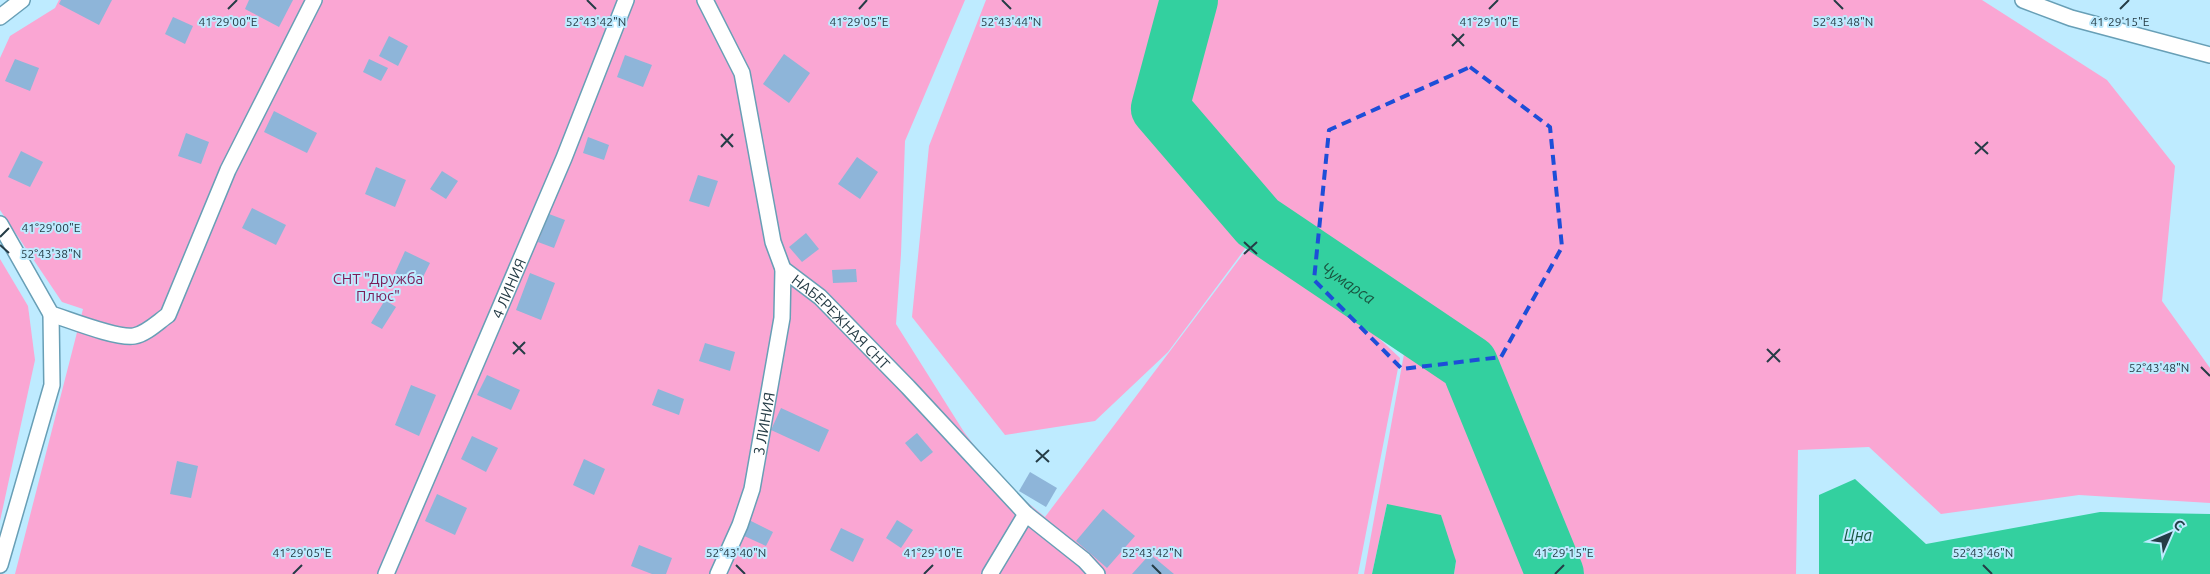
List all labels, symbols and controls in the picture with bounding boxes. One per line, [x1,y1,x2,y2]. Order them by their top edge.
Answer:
text: 41°29'00"E [199,15,258,28]
text: 52°43'42"N [566,15,626,28]
text: 41°29'05"E [830,15,889,28]
text: 52°43'44"N [981,15,1041,28]
text: 41°29'10"E [1460,15,1519,28]
text: 52°43'48"N [1813,15,1873,28]
text: 41°29'15"E [2091,15,2150,28]
text: 41°29'00"E [22,221,81,234]
text: 52°43'38"N [21,247,81,260]
street label: 4 ЛИНИЯ [488,256,529,321]
water label: Чумарса [1318,258,1379,307]
park label: СНТ "Дружба Плюс" [333,270,423,304]
street label: НАБЕРЕЖНАЯ СНТ [789,271,894,373]
text: 52°43'48"N [2129,361,2189,374]
street label: 3 ЛИНИЯ [750,391,777,456]
north arrow [2145,509,2195,559]
text: С [2170,516,2188,534]
water label: Цна [1844,526,1873,544]
text: 41°29'05"E [273,546,332,559]
text: 52°43'40"N [706,546,766,559]
text: 41°29'10"E [904,546,963,559]
text: 52°43'42"N [1122,546,1182,559]
text: 41°29'15"E [1535,546,1594,559]
text: 52°43'46"N [1953,546,2013,559]

